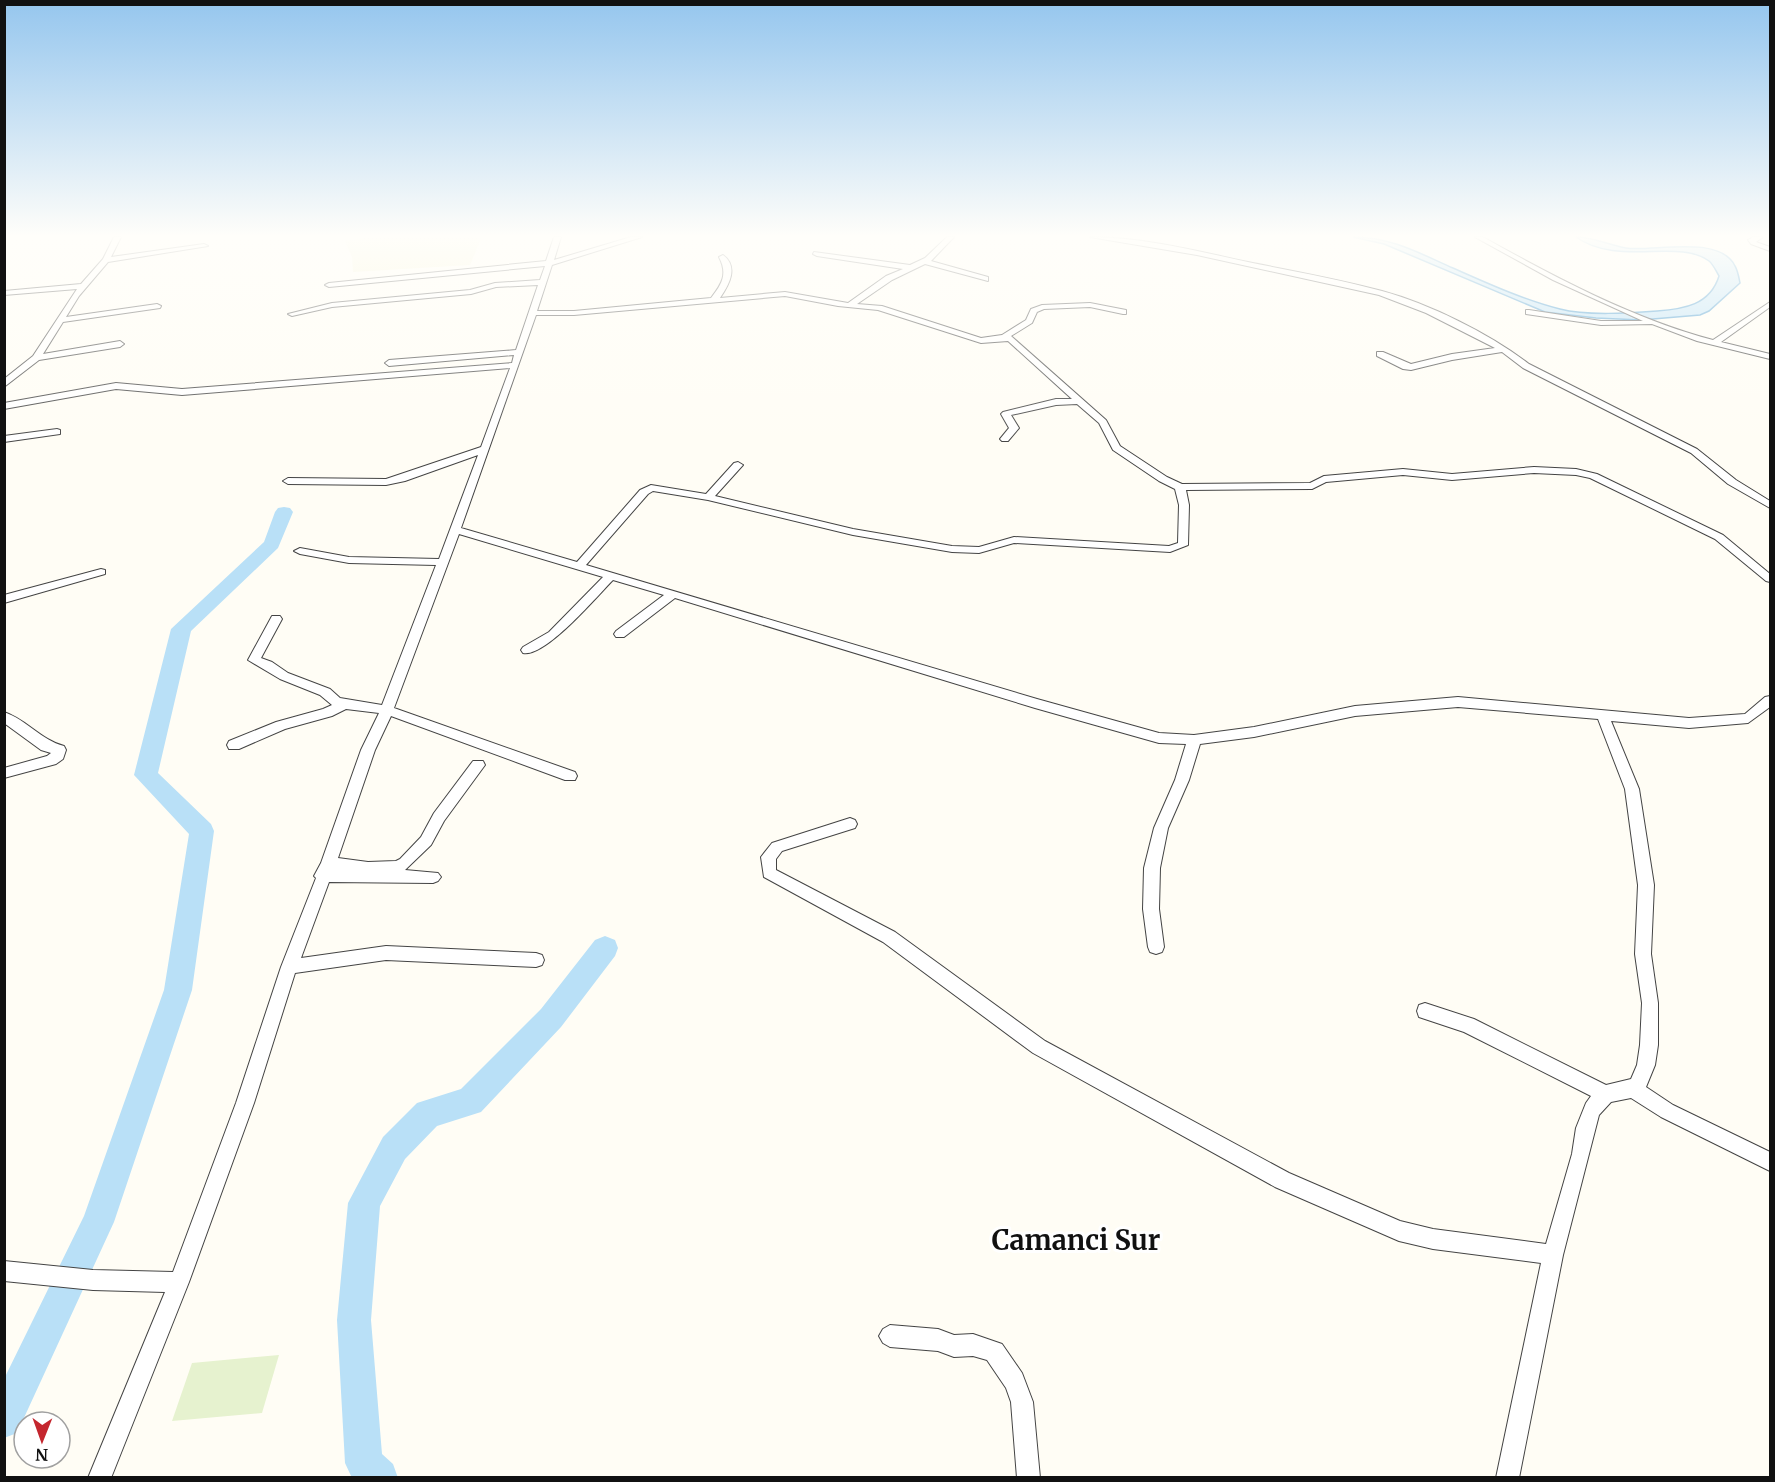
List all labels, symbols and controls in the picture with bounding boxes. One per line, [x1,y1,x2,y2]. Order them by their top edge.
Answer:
district label: Camanci Sur [992,1223,1160,1257]
north arrow [12,1410,72,1470]
text: N [35,1445,48,1465]

